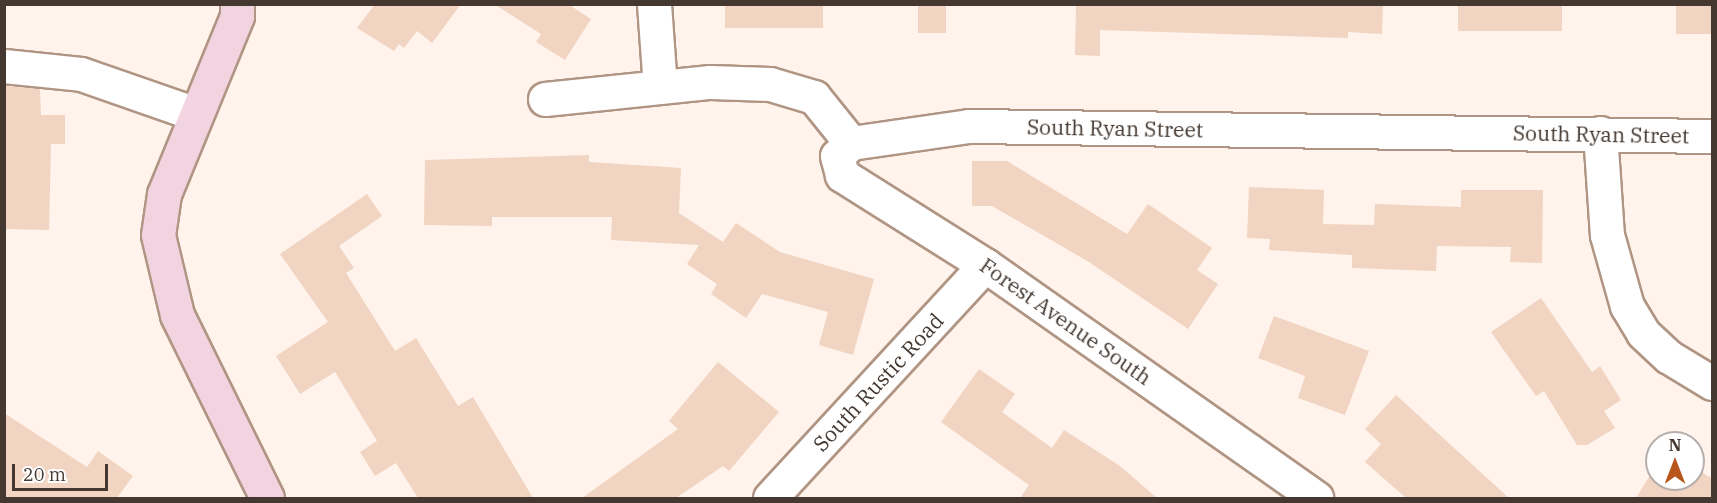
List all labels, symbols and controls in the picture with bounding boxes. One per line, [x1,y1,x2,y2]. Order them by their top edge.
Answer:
street label: South Ryan Street [1027,114,1203,142]
street label: South Ryan Street [1513,120,1689,148]
street label: Forest Avenue South [975,252,1157,390]
street label: South Rustic Road [808,308,948,456]
north arrow [1645,431,1705,491]
text: N [1669,435,1681,455]
scale bar [15,452,111,490]
text: 20 m [23,463,66,486]

